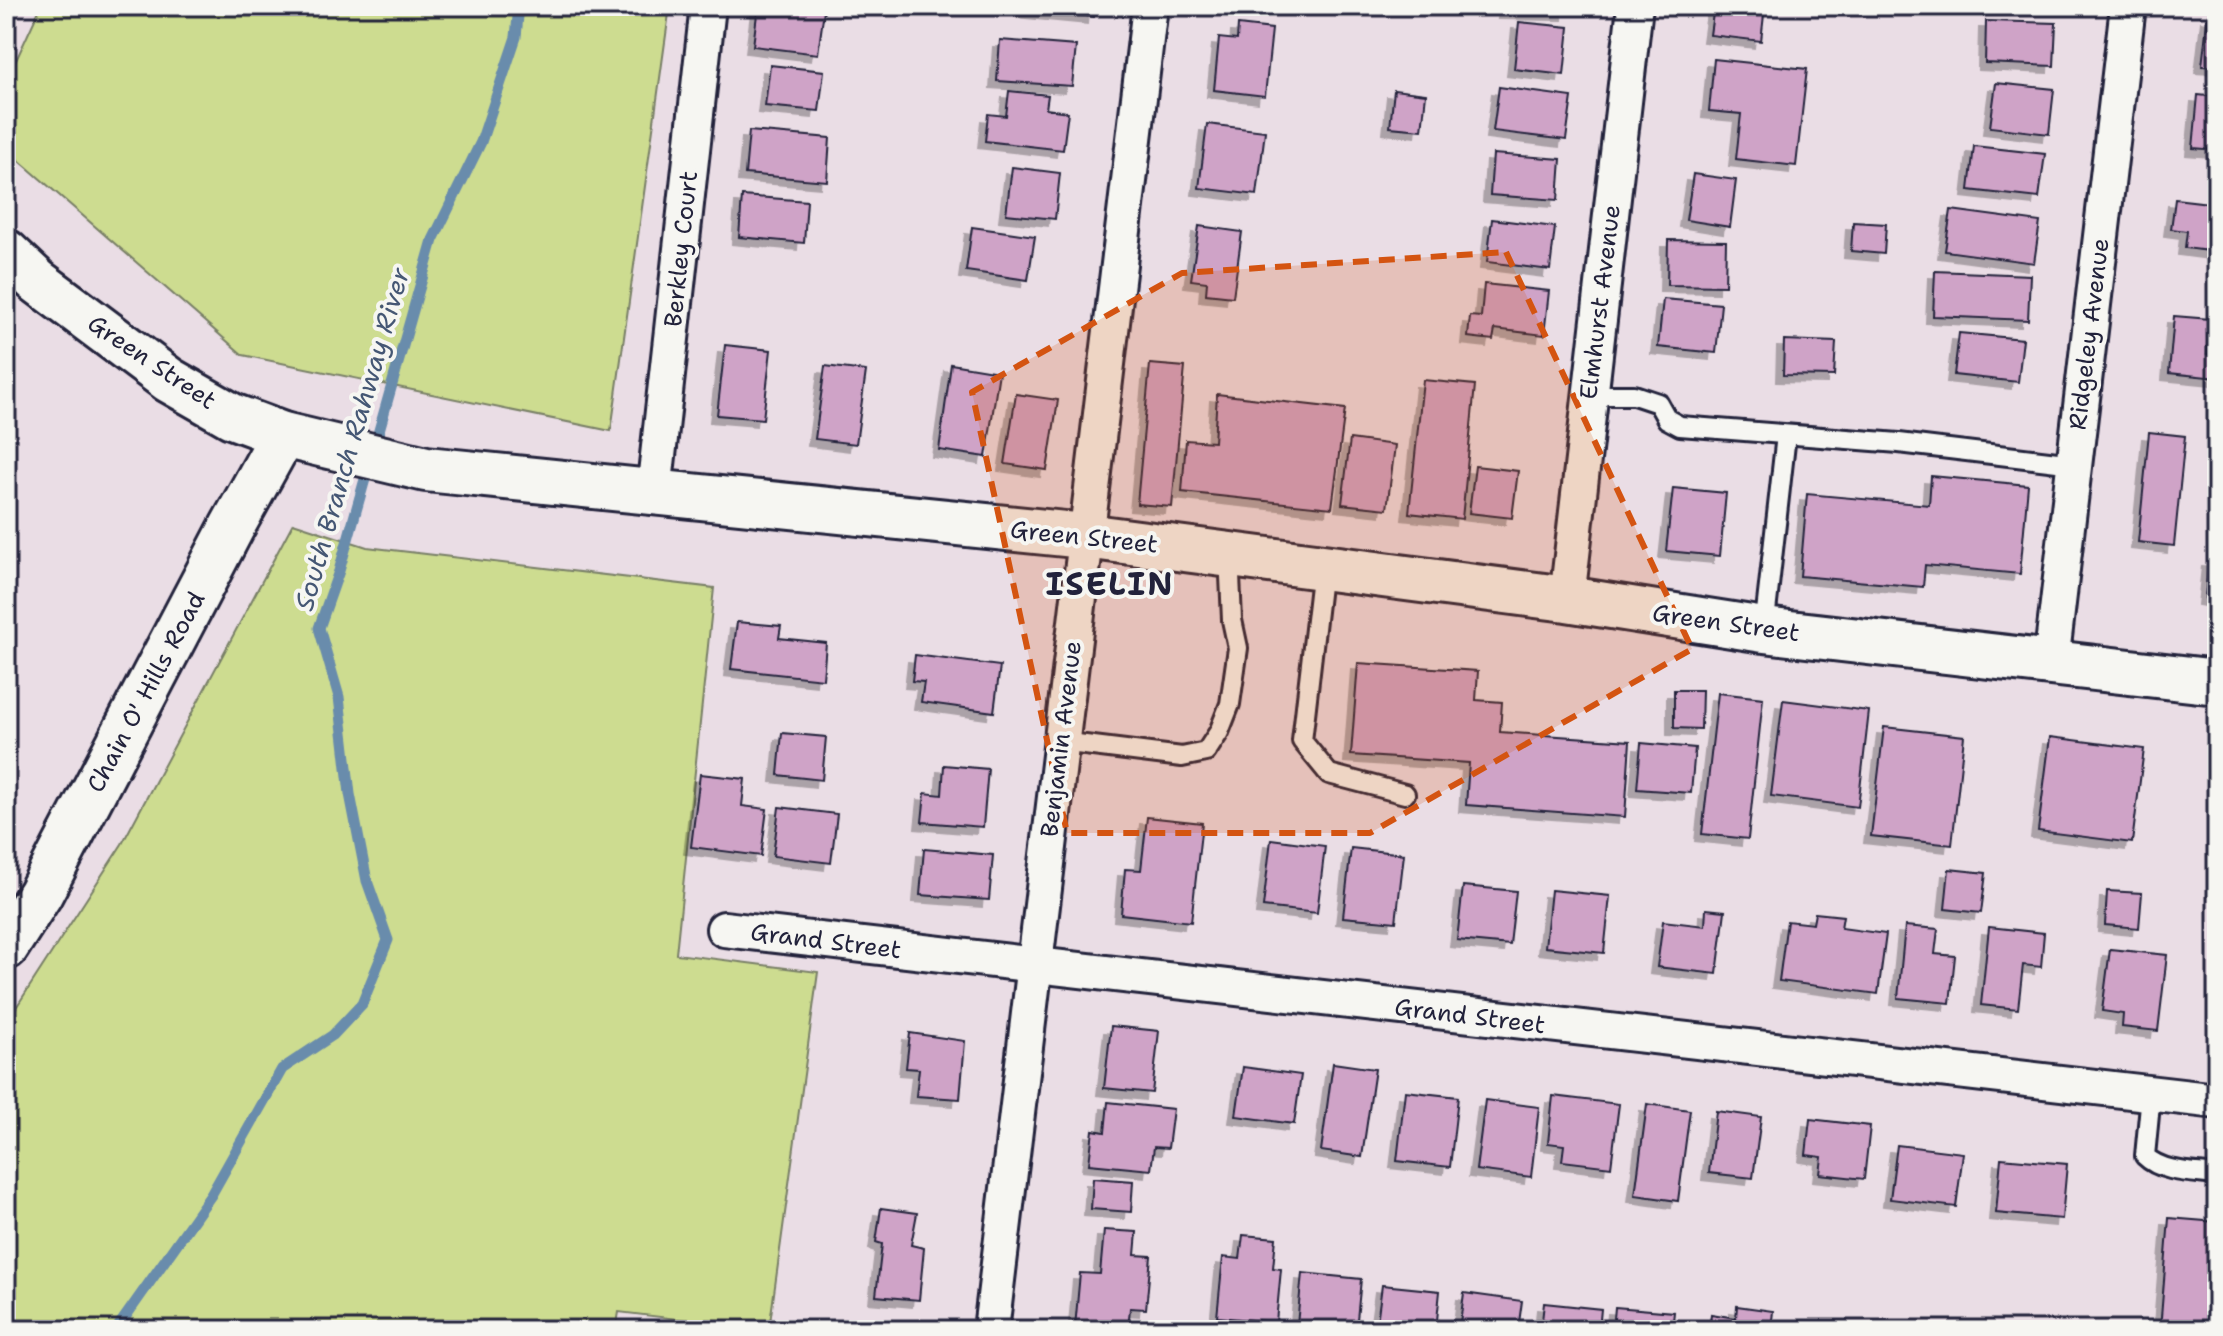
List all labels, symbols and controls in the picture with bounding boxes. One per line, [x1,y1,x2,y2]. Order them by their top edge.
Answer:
street label: Berkley Court [657,169,705,329]
street label: Elmhurst Avenue [1572,203,1628,401]
street label: Ridgeley Avenue [2061,236,2117,432]
water label: South Branch Rahway River [286,263,417,614]
street label: Green Street [82,307,222,417]
street label: Green Street [1009,513,1159,561]
district label: ISELIN [1045,562,1175,605]
street label: Chain O' Hills Road [80,586,212,798]
street label: Green Street [1650,597,1802,649]
street label: Benjamin Avenue [1033,639,1089,839]
street label: Grand Street [749,916,903,966]
street label: Grand Street [1393,991,1547,1041]

